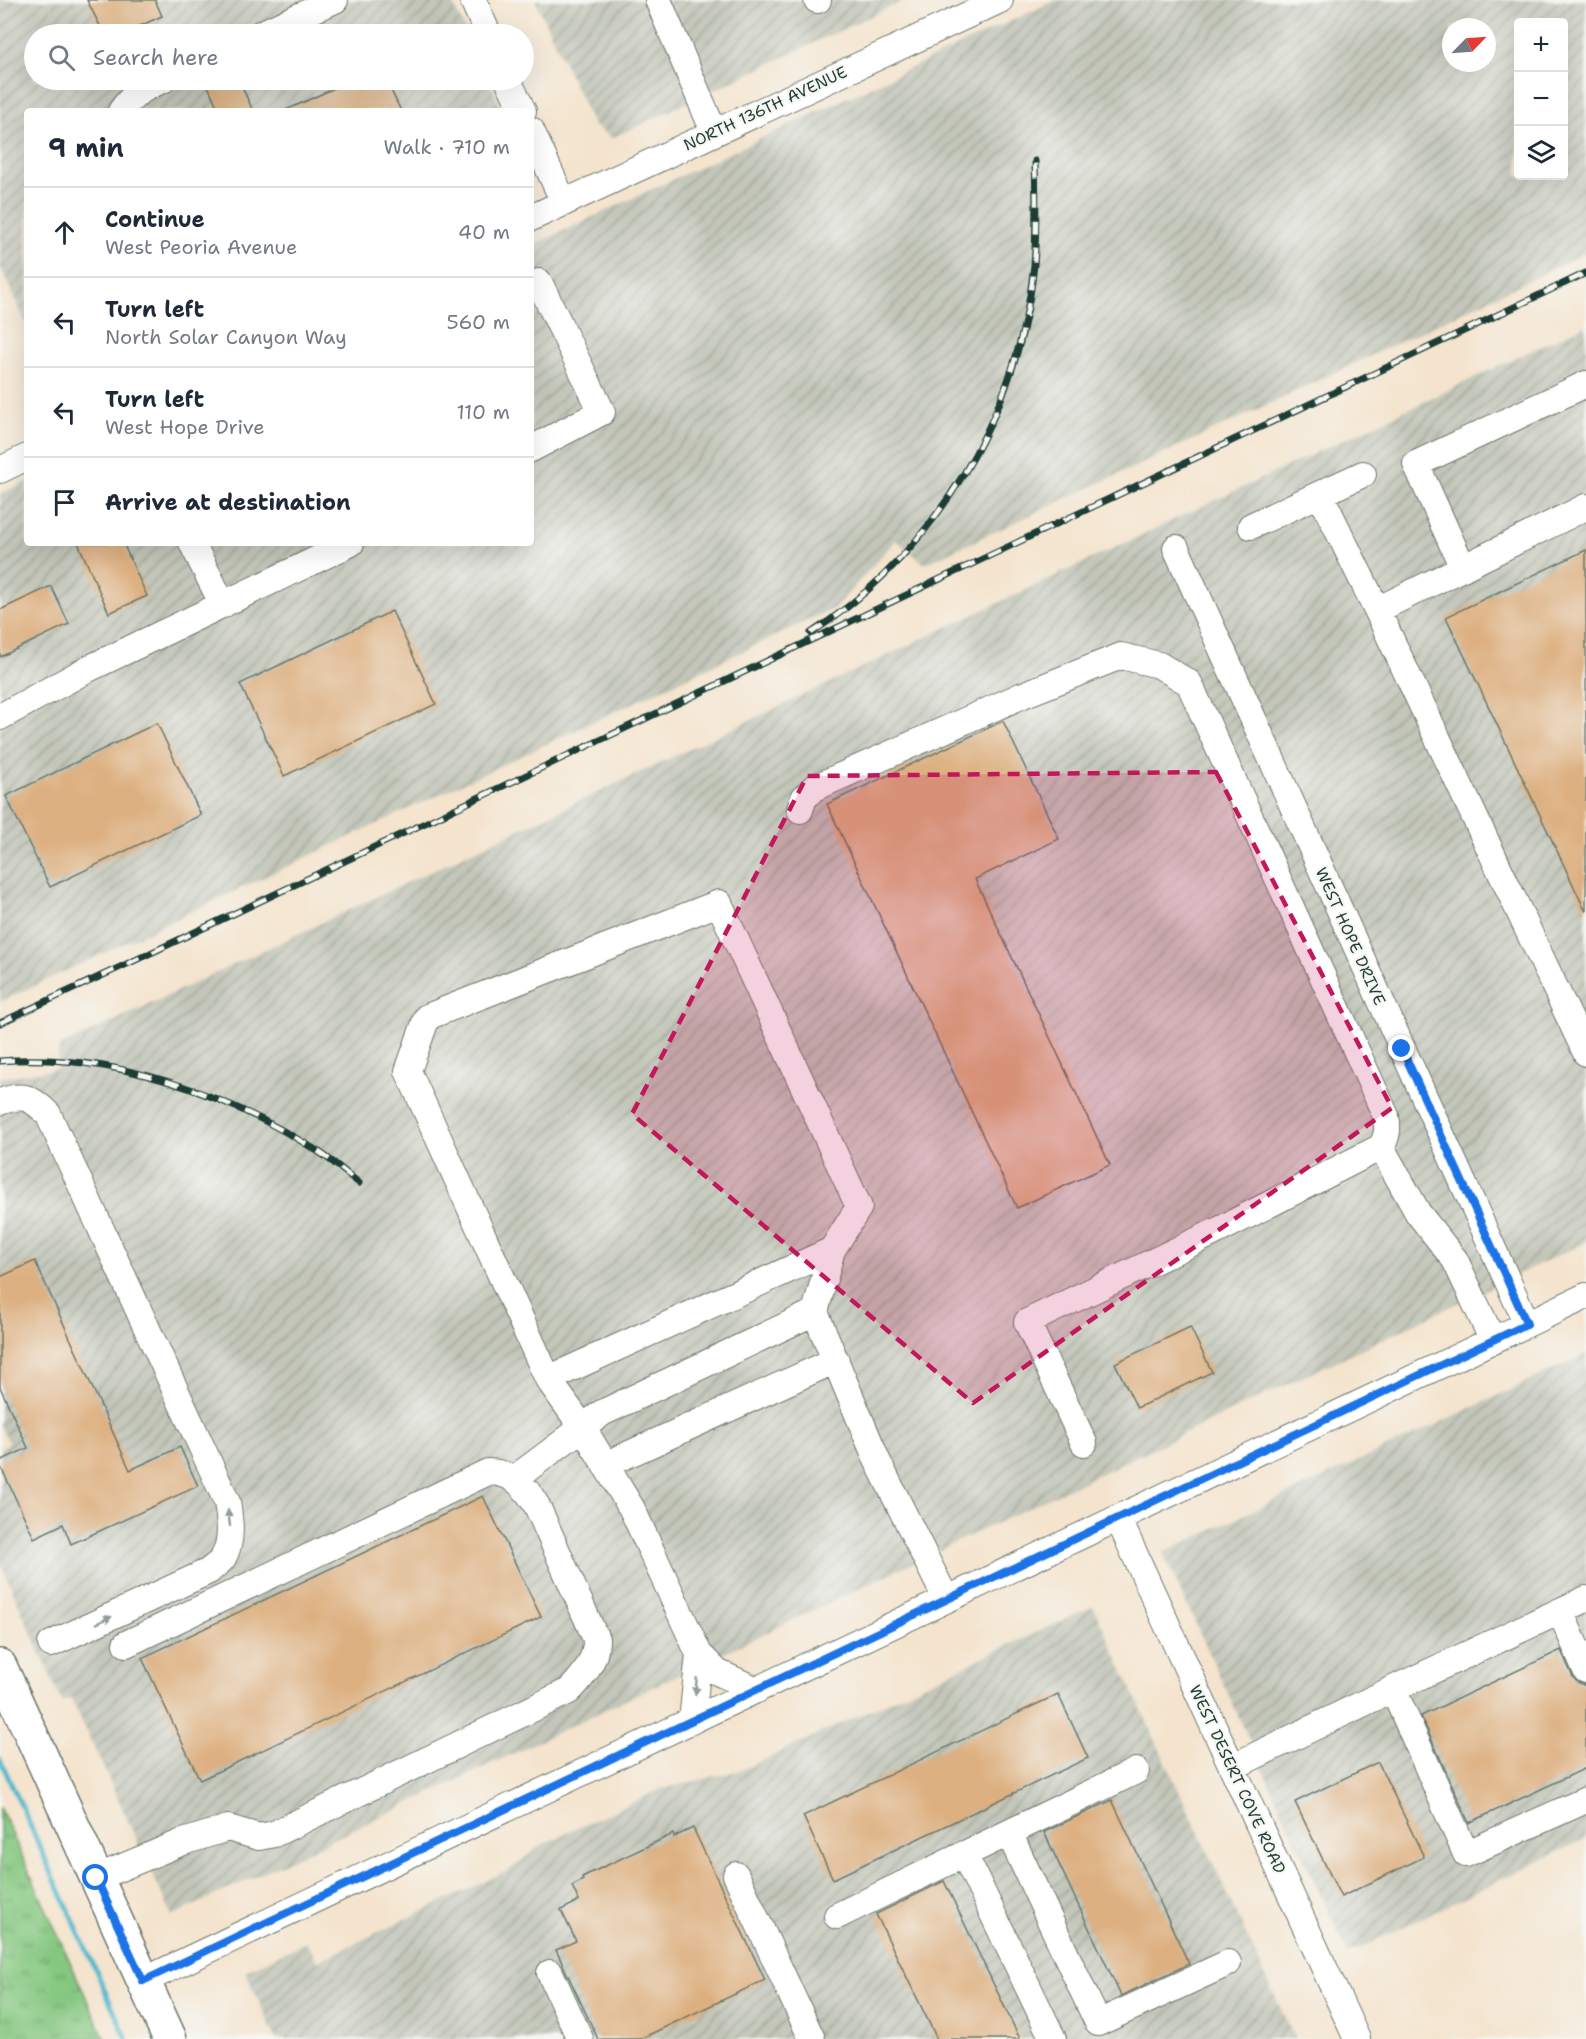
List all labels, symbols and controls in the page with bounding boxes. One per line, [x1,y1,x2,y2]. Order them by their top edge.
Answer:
north arrow [1442,18,1496,72]
map controls [1514,18,1568,180]
button: + [1514,18,1568,72]
search box [24,24,534,90]
icon: search [45,41,78,74]
text: Search here [93,43,219,72]
street label: NORTH 136TH AVENUE [680,61,850,156]
button: − [1514,72,1568,126]
button: layers [1514,126,1568,180]
text: 9 min [48,130,124,165]
text: Walk · 710 m [384,134,510,160]
text: Continue [105,205,205,234]
icon: ahead [48,216,81,249]
text: 40 m [458,219,510,245]
text: West Peoria Avenue [105,234,297,260]
text: Turn left [105,295,204,324]
icon: left [48,306,81,339]
text: 560 m [447,309,510,335]
text: North Solar Canyon Way [105,324,347,350]
text: Turn left [105,385,204,414]
icon: left [48,396,81,429]
text: 110 m [456,399,510,425]
text: West Hope Drive [105,414,265,440]
icon: arrive [48,486,81,519]
text: Arrive at destination [105,488,351,517]
street label: WEST HOPE DRIVE [1311,864,1390,1008]
route end [1388,1035,1414,1061]
one-way arrow [224,1508,234,1527]
one-way arrow [96,1615,113,1624]
one-way arrow [691,1676,701,1695]
street label: WEST DESERT COVE ROAD [1185,1682,1291,1877]
route start [82,1864,108,1890]

